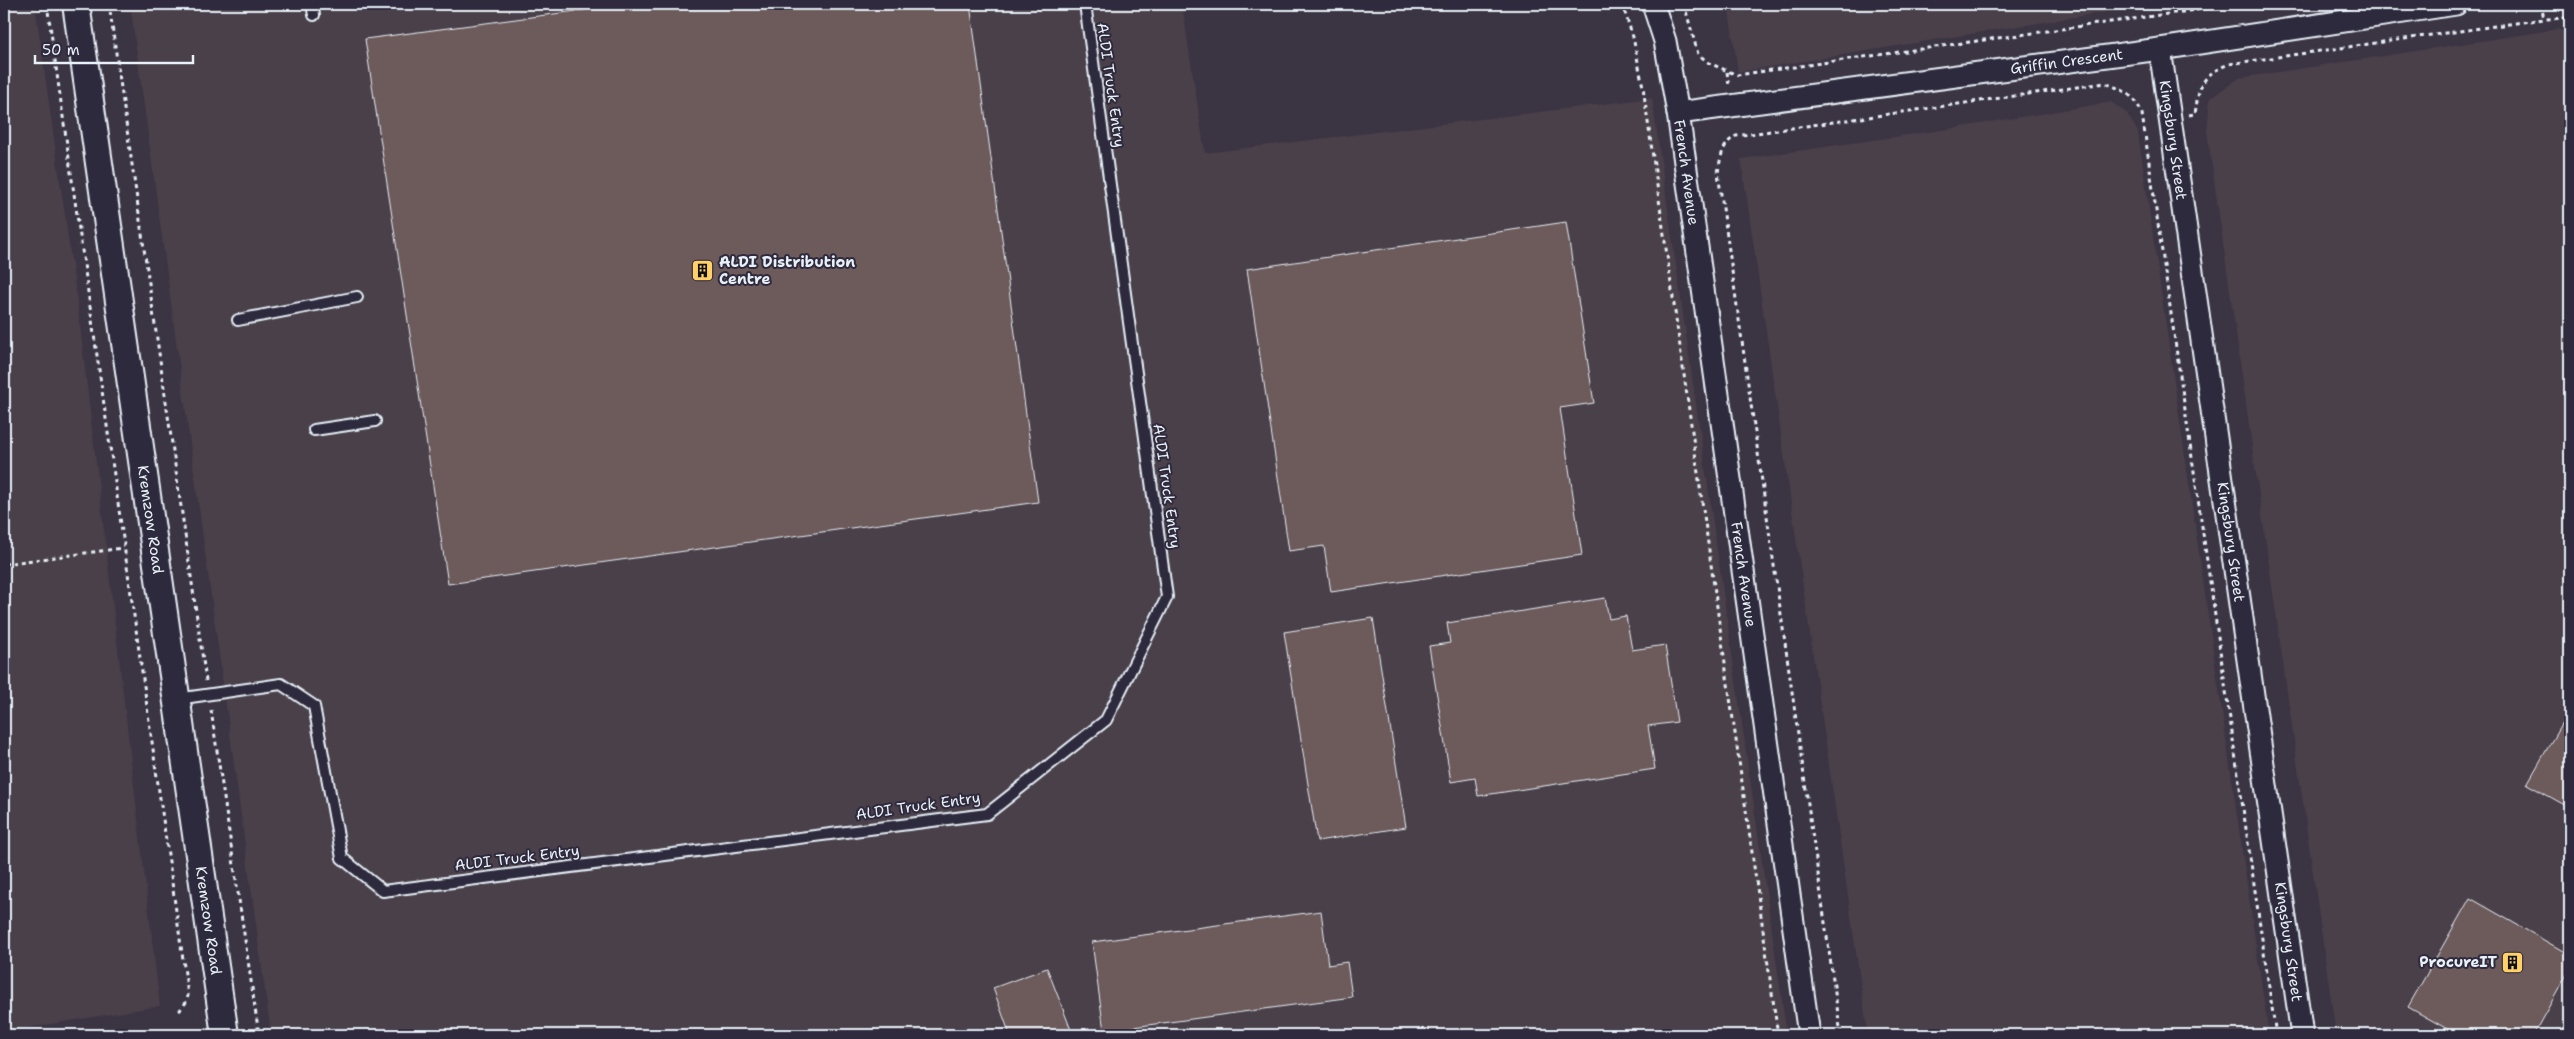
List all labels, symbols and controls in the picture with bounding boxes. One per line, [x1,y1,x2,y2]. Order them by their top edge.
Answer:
street label: ALDI Truck Entry [1092,21,1130,149]
scale bar [35,32,192,64]
text: 50 m [42,40,80,60]
street label: Griffin Crescent [2009,44,2124,79]
street label: Kingsbury Street [2155,79,2192,201]
street label: French Avenue [1669,118,1704,226]
place label: ALDI Distribution Centre [719,252,855,289]
building icon: ALDI Distribution Centre [691,259,715,283]
street label: ALDI Truck Entry [1148,422,1186,550]
street label: Kremzow Road [133,464,168,576]
street label: Kingsbury Street [2212,481,2250,603]
street label: French Avenue [1726,520,1761,628]
street label: ALDI Truck Entry [854,787,982,825]
street label: ALDI Truck Entry [453,840,581,876]
street label: Kremzow Road [191,865,226,977]
street label: Kingsbury Street [2270,881,2307,1003]
building icon: ProcureIT [2501,950,2525,974]
place label: ProcureIT [2419,952,2498,972]

